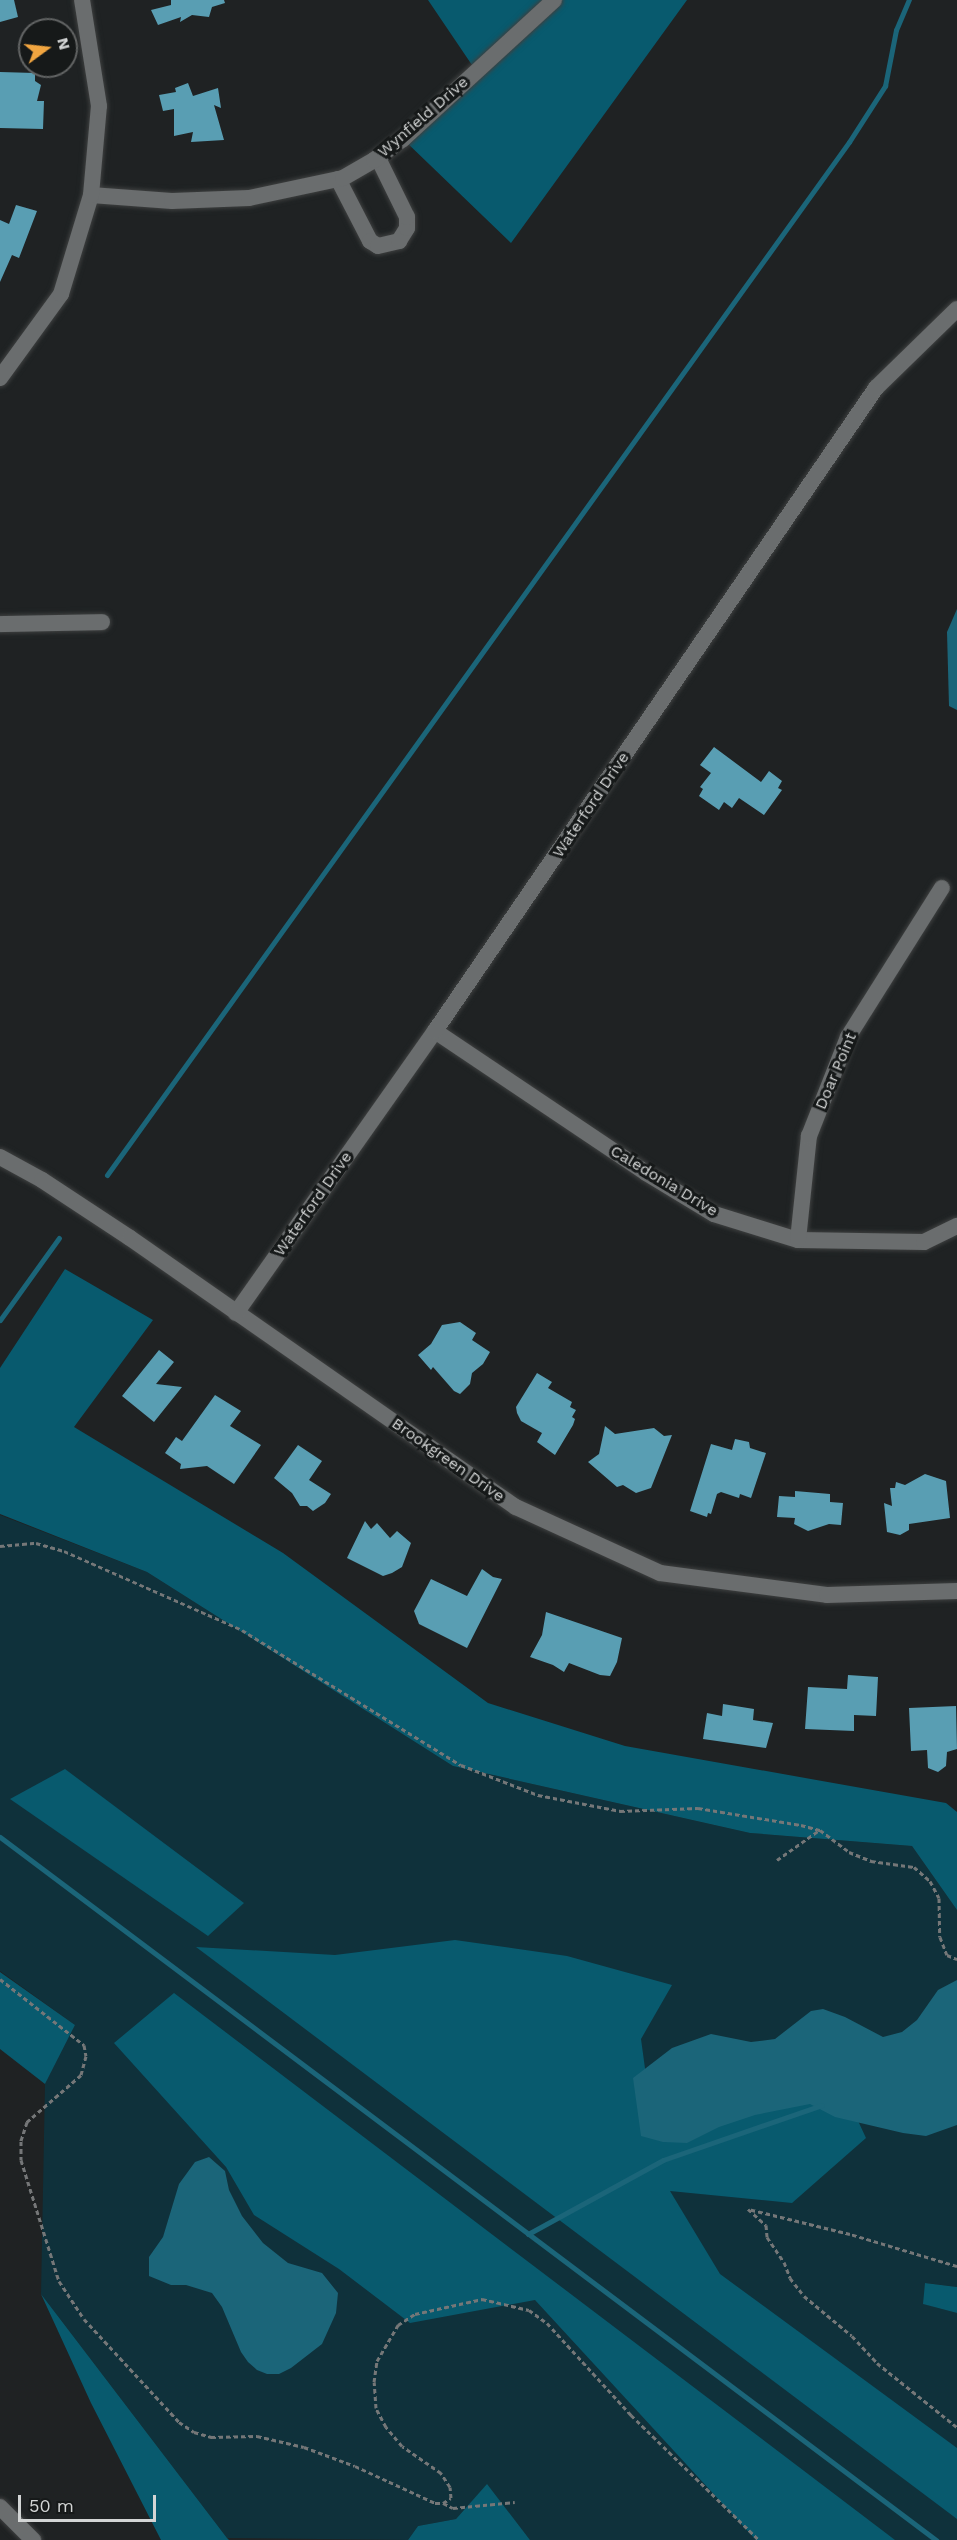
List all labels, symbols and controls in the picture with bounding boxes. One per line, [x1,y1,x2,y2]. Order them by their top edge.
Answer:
north arrow [18,18,78,78]
text: N [53,36,75,52]
street label: Wynfield Drive [374,73,472,161]
street label: Waterford Drive [549,749,633,861]
street label: Doar Point [811,1029,861,1113]
street label: Caledonia Drive [607,1141,721,1221]
street label: Waterford Drive [270,1148,356,1260]
street label: Brookgreen Drive [388,1414,508,1506]
scale bar [21,2483,159,2521]
text: 50 m [29,2495,74,2516]

